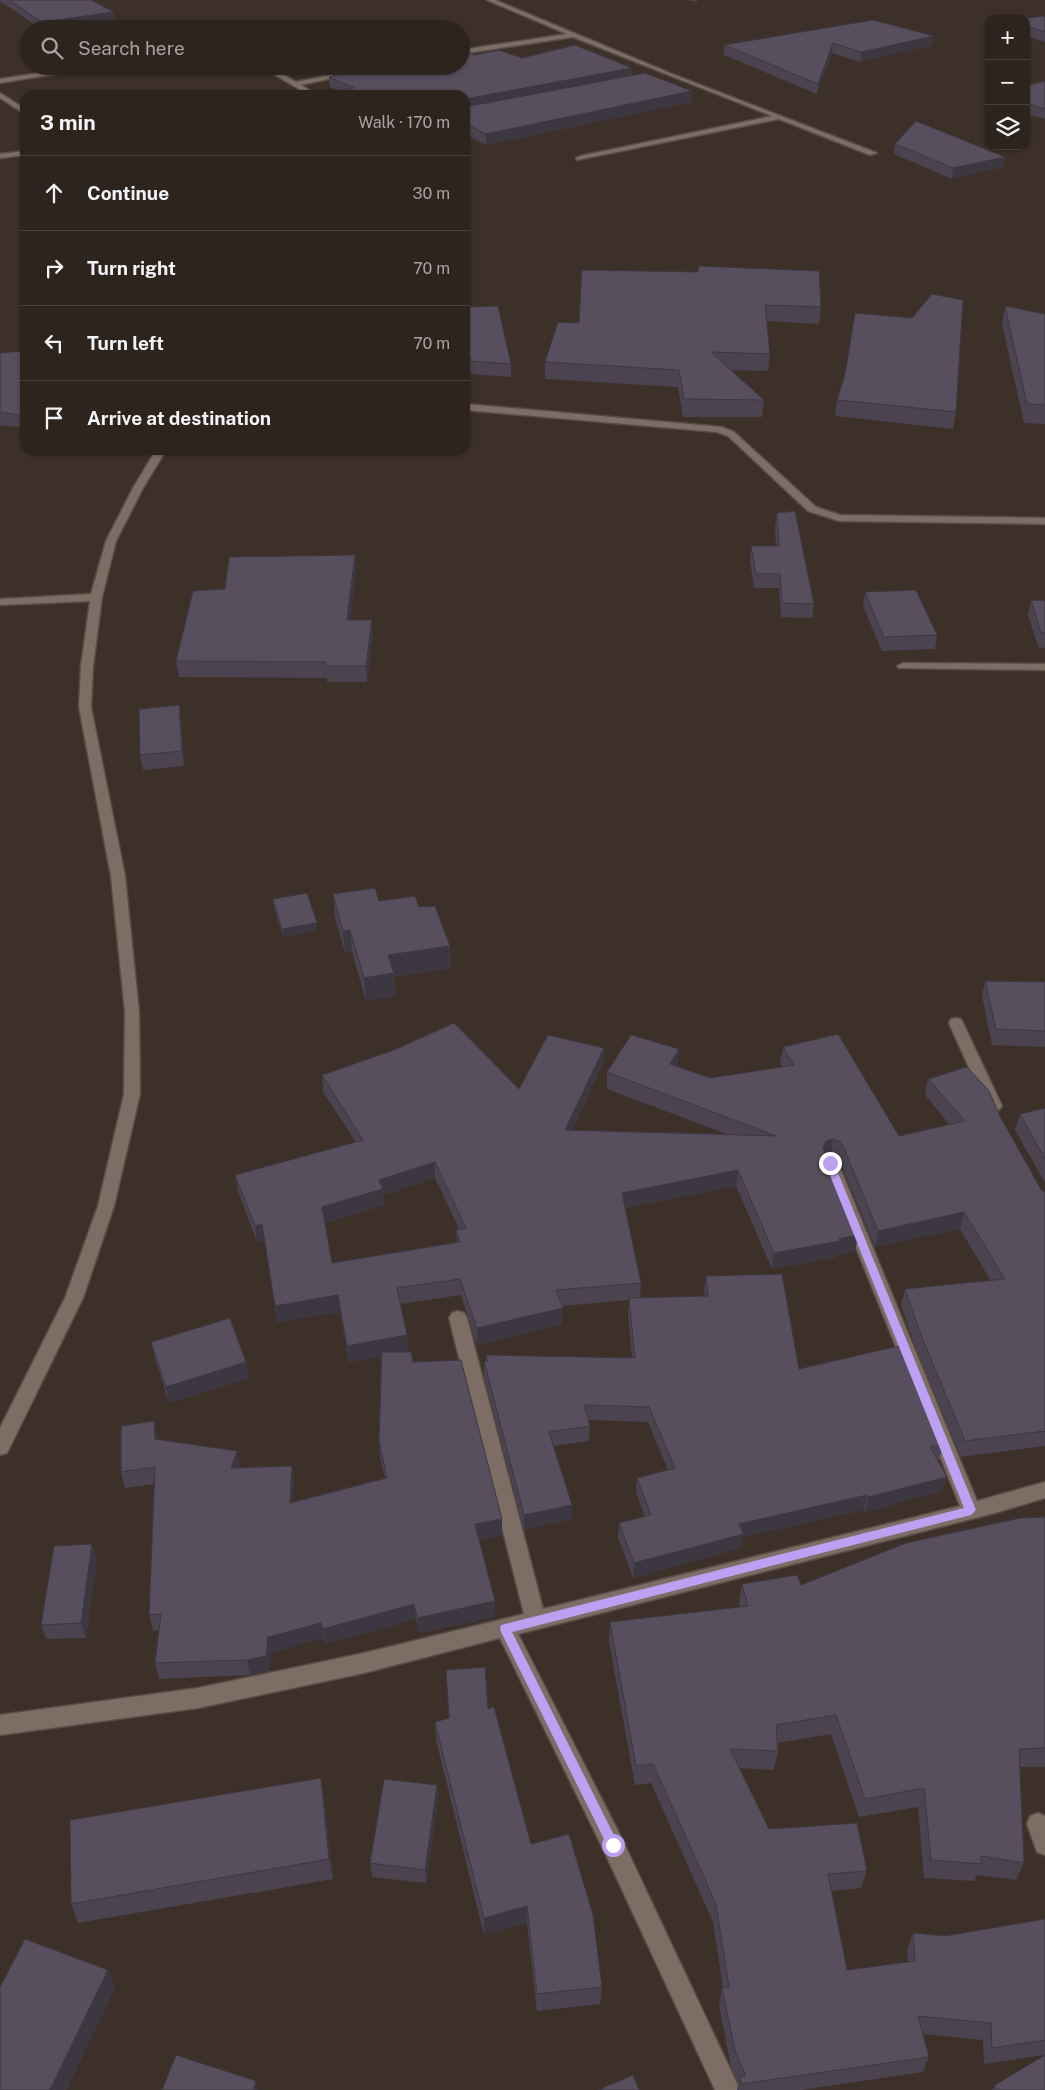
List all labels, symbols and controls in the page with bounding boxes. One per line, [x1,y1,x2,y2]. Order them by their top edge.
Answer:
map controls [985,15,1030,150]
button: + [985,15,1030,60]
search box [20,20,470,75]
icon: search [38,34,66,62]
text: Search here [78,37,185,59]
button: − [985,60,1030,105]
button: layers [985,105,1030,150]
text: 3 min [40,110,96,135]
text: Walk · 170 m [358,113,450,132]
icon: ahead [40,179,68,207]
text: Continue [87,182,169,204]
text: 30 m [413,184,450,203]
icon: right [40,254,68,282]
text: Turn right [87,257,176,279]
text: 70 m [413,259,450,278]
icon: left [40,329,68,357]
text: Turn left [87,332,164,354]
text: 70 m [413,334,450,353]
icon: arrive [40,404,68,432]
text: Arrive at destination [87,407,271,429]
route end [819,1152,842,1175]
route start [602,1834,625,1857]

